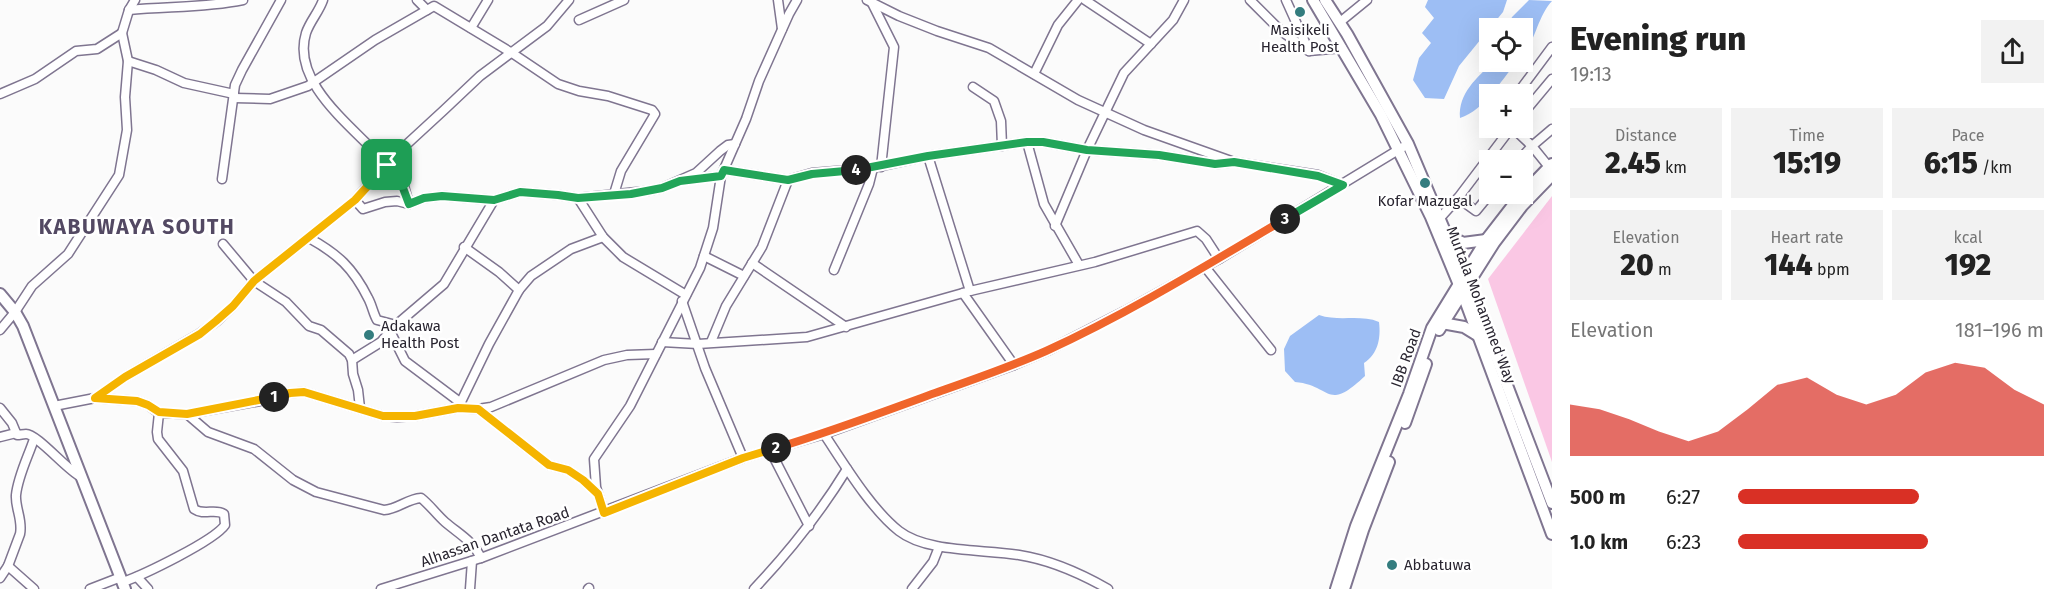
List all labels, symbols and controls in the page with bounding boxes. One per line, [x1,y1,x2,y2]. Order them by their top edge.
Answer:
marker: Maisikeli Health Post [1293,5,1307,19]
map controls [1479,18,1533,204]
button: locate [1479,18,1533,72]
text: Evening run [1570,19,1746,59]
button: share [1981,20,2044,83]
place label: Maisikeli Health Post [1261,21,1340,56]
text: 19:13 [1570,62,1612,86]
button: + [1479,84,1533,138]
text: Distance [1615,126,1677,145]
text: Time [1789,126,1825,145]
text: Pace [1951,126,1985,145]
pin [361,139,412,190]
text: 2.45 [1605,145,1661,181]
text: 15:19 [1773,145,1841,181]
text: 6:15 [1924,145,1978,181]
icon: arrive [370,148,403,181]
button: − [1479,150,1533,204]
pin: 4 [841,155,871,185]
text: km [1661,158,1687,177]
text: /km [1978,158,2012,177]
text: 4 [851,160,861,179]
marker: Kofar Mazugal [1418,176,1432,190]
place label: Kofar Mazugal [1378,192,1473,210]
pin: 3 [1270,204,1300,234]
text: 3 [1281,209,1289,228]
district label: KABUWAYA SOUTH [39,214,235,240]
street label: Murtala Mohammed Way [1443,224,1520,387]
text: Elevation [1612,228,1680,247]
text: Heart rate [1771,228,1843,247]
text: kcal [1954,228,1982,247]
text: 20 [1620,247,1654,283]
text: 144 [1764,247,1813,283]
text: 192 [1945,247,1991,283]
text: m [1654,260,1672,279]
text: bpm [1813,260,1850,279]
place label: Adakawa Health Post [381,317,460,352]
text: Elevation [1570,318,1654,342]
text: 181–196 m [1955,318,2044,342]
street label: IBB Road [1387,326,1425,390]
marker: Adakawa Health Post [362,328,376,342]
pin: 1 [259,382,289,412]
text: 1 [270,387,278,406]
pin: 2 [761,433,791,463]
text: 2 [772,438,780,457]
text: 500 m [1570,485,1626,509]
text: 6:27 [1666,485,1700,509]
street label: Alhassan Dantata Road [418,503,572,571]
text: 1.0 km [1570,530,1628,554]
text: 6:23 [1666,530,1701,554]
place label: Abbatuwa [1404,556,1471,574]
marker: Abbatuwa [1385,558,1399,572]

